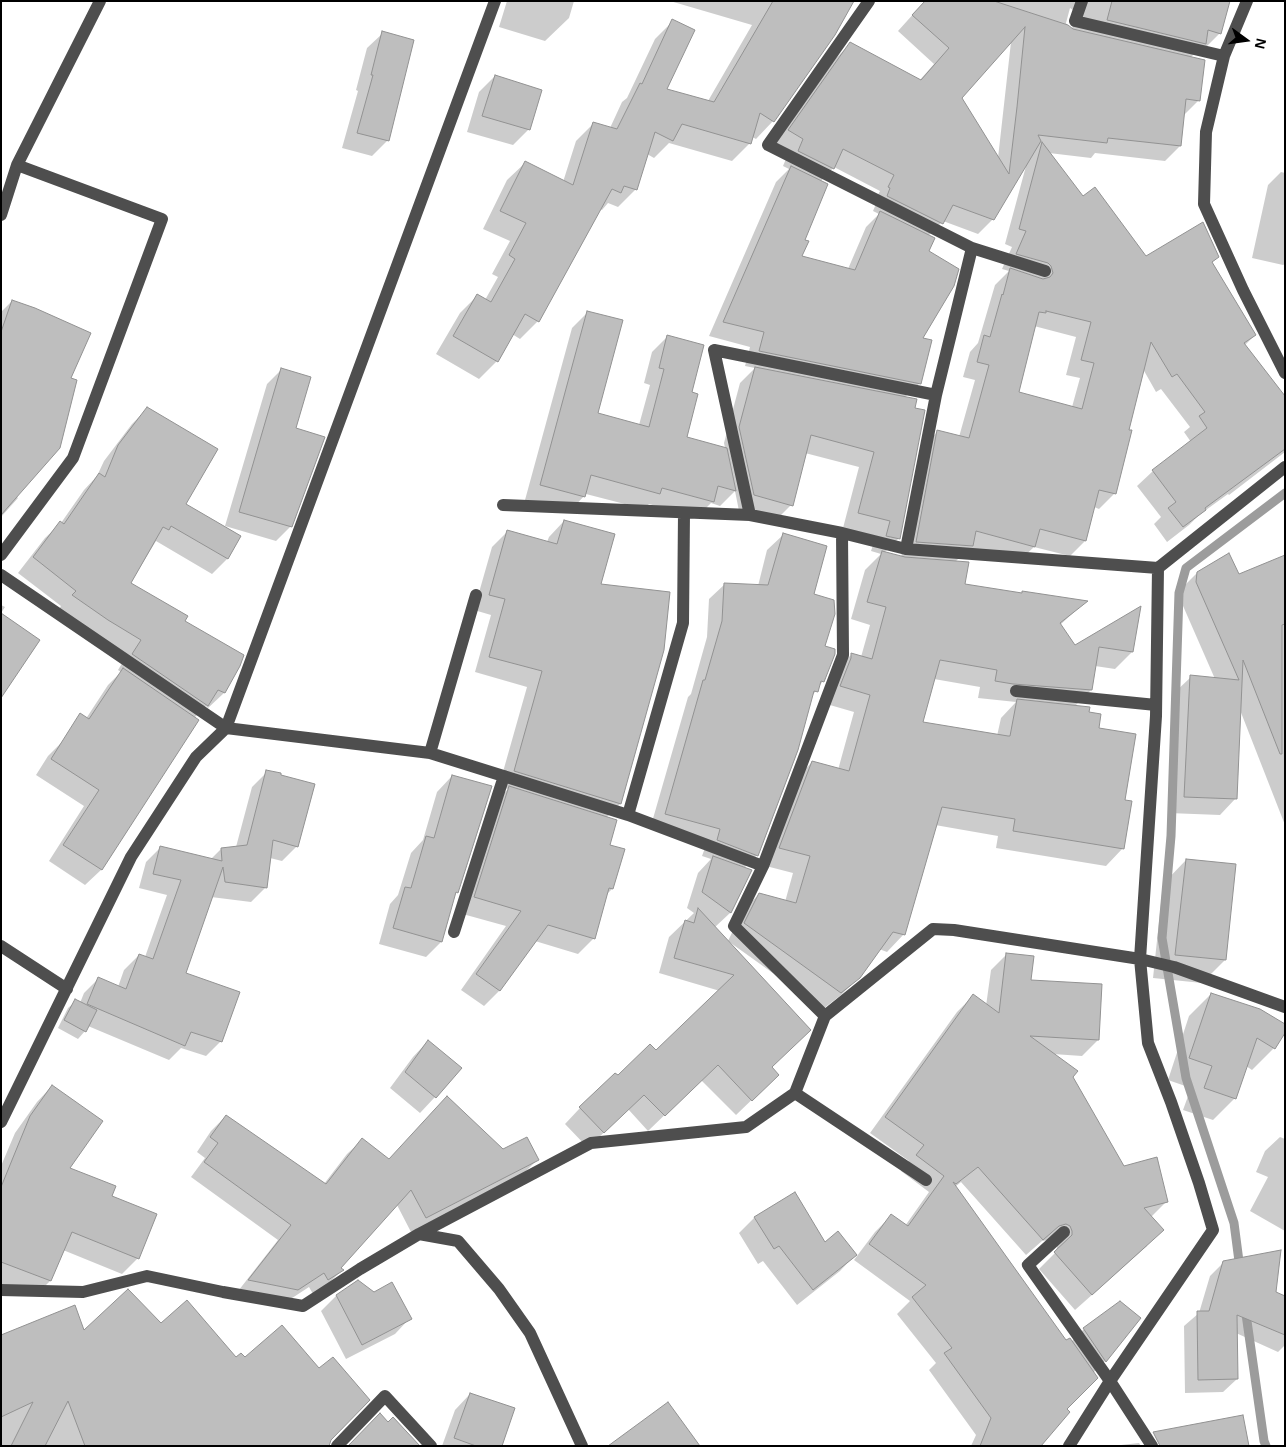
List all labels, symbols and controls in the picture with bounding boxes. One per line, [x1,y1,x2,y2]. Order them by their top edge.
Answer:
north arrow [1221,15,1271,65]
text: N [1252,37,1270,50]

